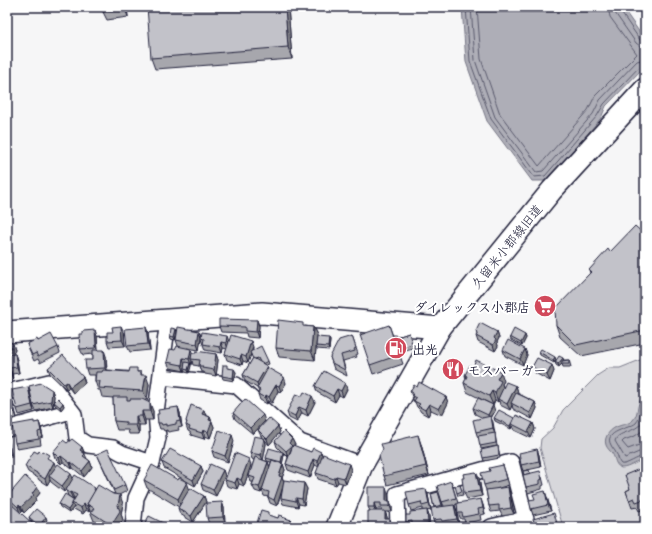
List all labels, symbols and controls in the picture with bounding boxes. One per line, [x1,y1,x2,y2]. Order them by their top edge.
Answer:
street label: 久留米小郡線旧道 [467,200,545,292]
supermarket icon: ダイレックス小郡店 [532,293,558,319]
place label: ダイレックス小郡店 [414,298,530,315]
fuel station icon: 出光 [383,335,409,361]
place label: 出光 [412,340,438,357]
restaurant icon: モスバーガー [440,356,466,382]
place label: モスバーガー [468,361,546,378]

